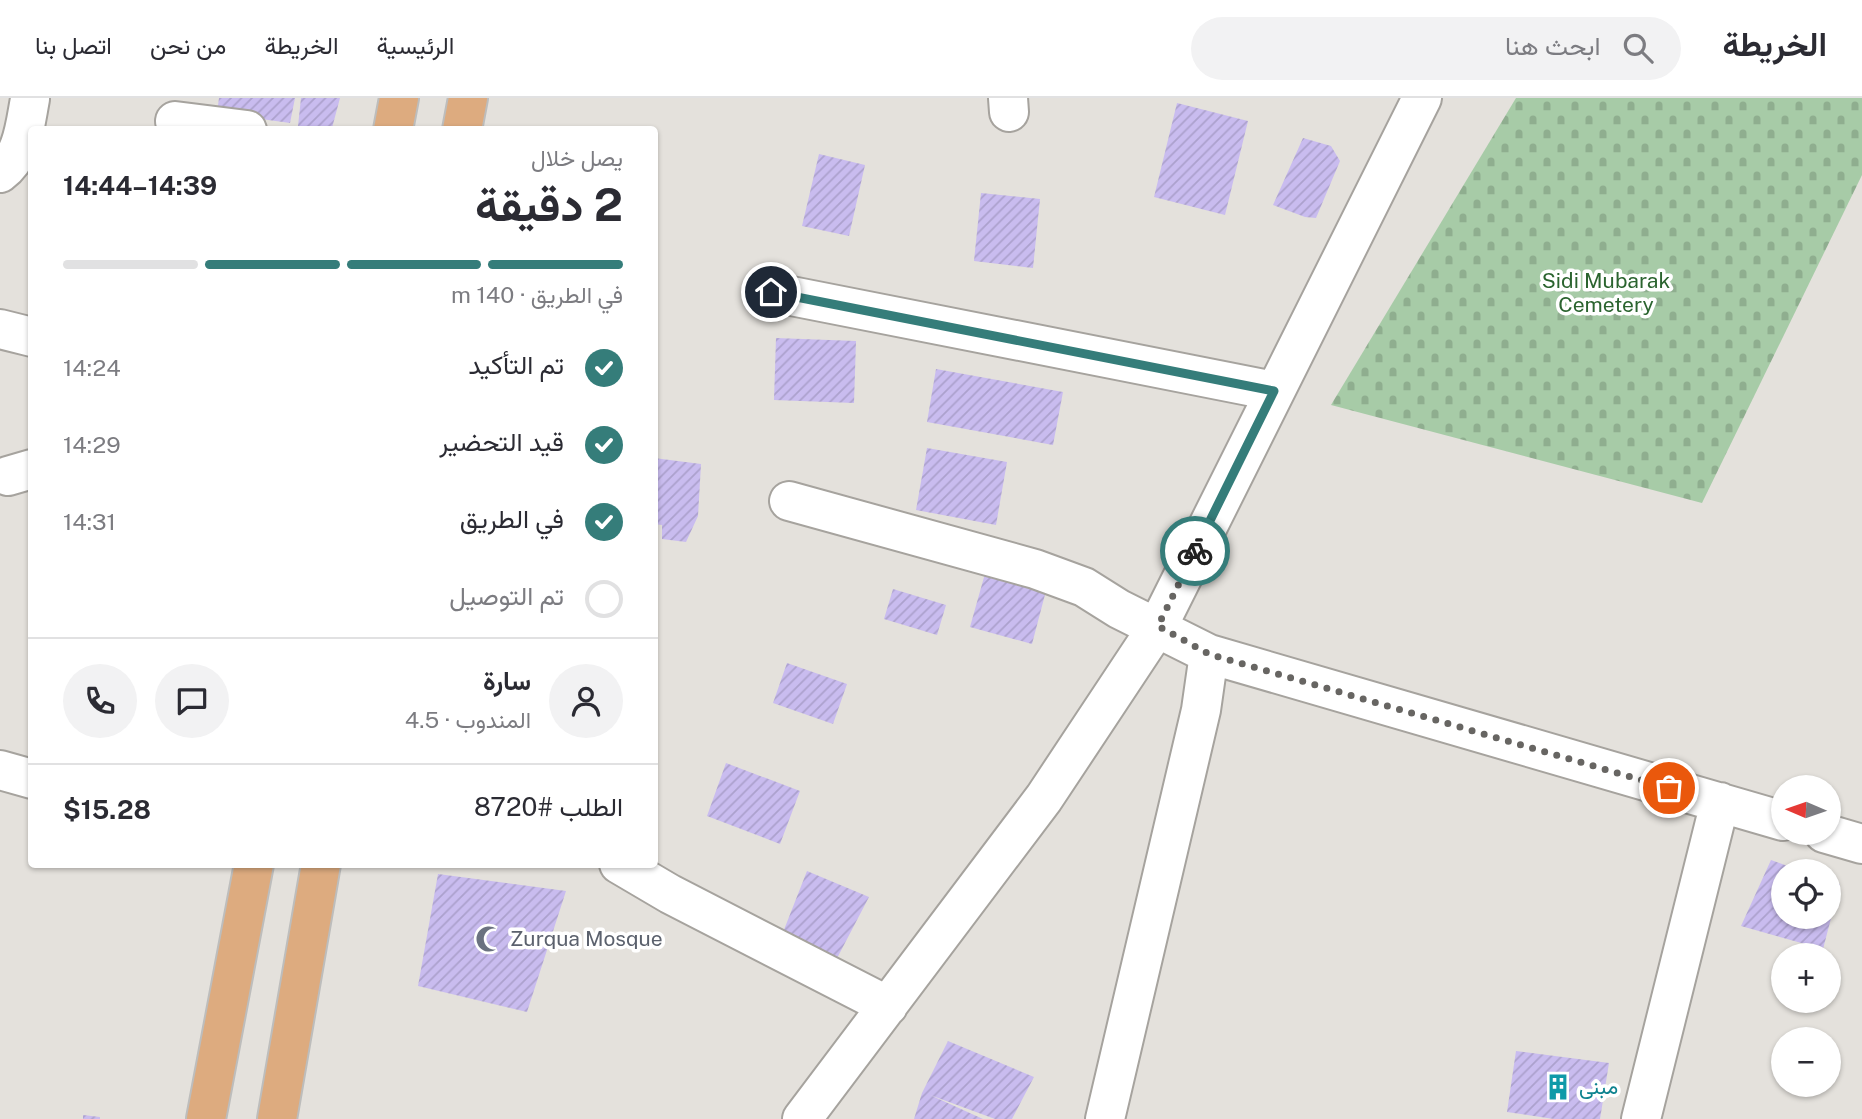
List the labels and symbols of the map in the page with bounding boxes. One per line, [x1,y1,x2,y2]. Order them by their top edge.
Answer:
pin [741,262,801,322]
park label: Sidi Mubarak Cemetery [1542,268,1670,317]
courier [1160,516,1230,586]
pin [1639,758,1699,818]
north arrow [1771,775,1841,845]
mosque icon: Zurqua Mosque [474,924,504,954]
place label: Zurqua Mosque [510,926,663,951]
building icon: مبنى [1543,1072,1573,1102]
place label: مبنى [1579,1074,1618,1099]

